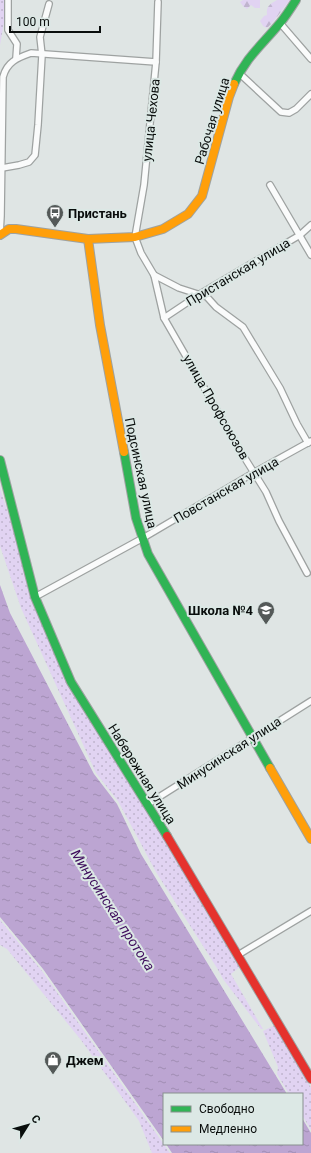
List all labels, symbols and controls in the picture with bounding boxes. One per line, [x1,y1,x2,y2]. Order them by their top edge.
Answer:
scale bar [10,8,100,34]
text: 100 m [16,15,50,29]
street label: Рабочая улица [192,76,232,166]
street label: улица Чехова [139,78,163,162]
bus stop icon: Пристань [45,203,65,228]
place label: Пристань [68,206,127,221]
street label: Пристанская улица [183,235,293,309]
street label: улица Профсоюзов [180,352,252,462]
street label: Подсинская улица [122,416,160,530]
street label: Повстанская улица [171,454,281,526]
school or university icon: Школа №4 [256,600,276,625]
place label: Школа №4 [188,603,254,618]
street label: Минусинская улица [174,714,284,792]
street label: Набережная улица [105,721,179,827]
water label: Минусинская протока [68,846,158,974]
shop icon: Джем [43,1050,63,1075]
place label: Джем [66,1053,104,1068]
legend [163,1093,303,1145]
text: Свободно [199,1102,255,1116]
north arrow [8,1105,48,1145]
text: С [28,1112,43,1126]
text: Медленно [199,1122,257,1136]

